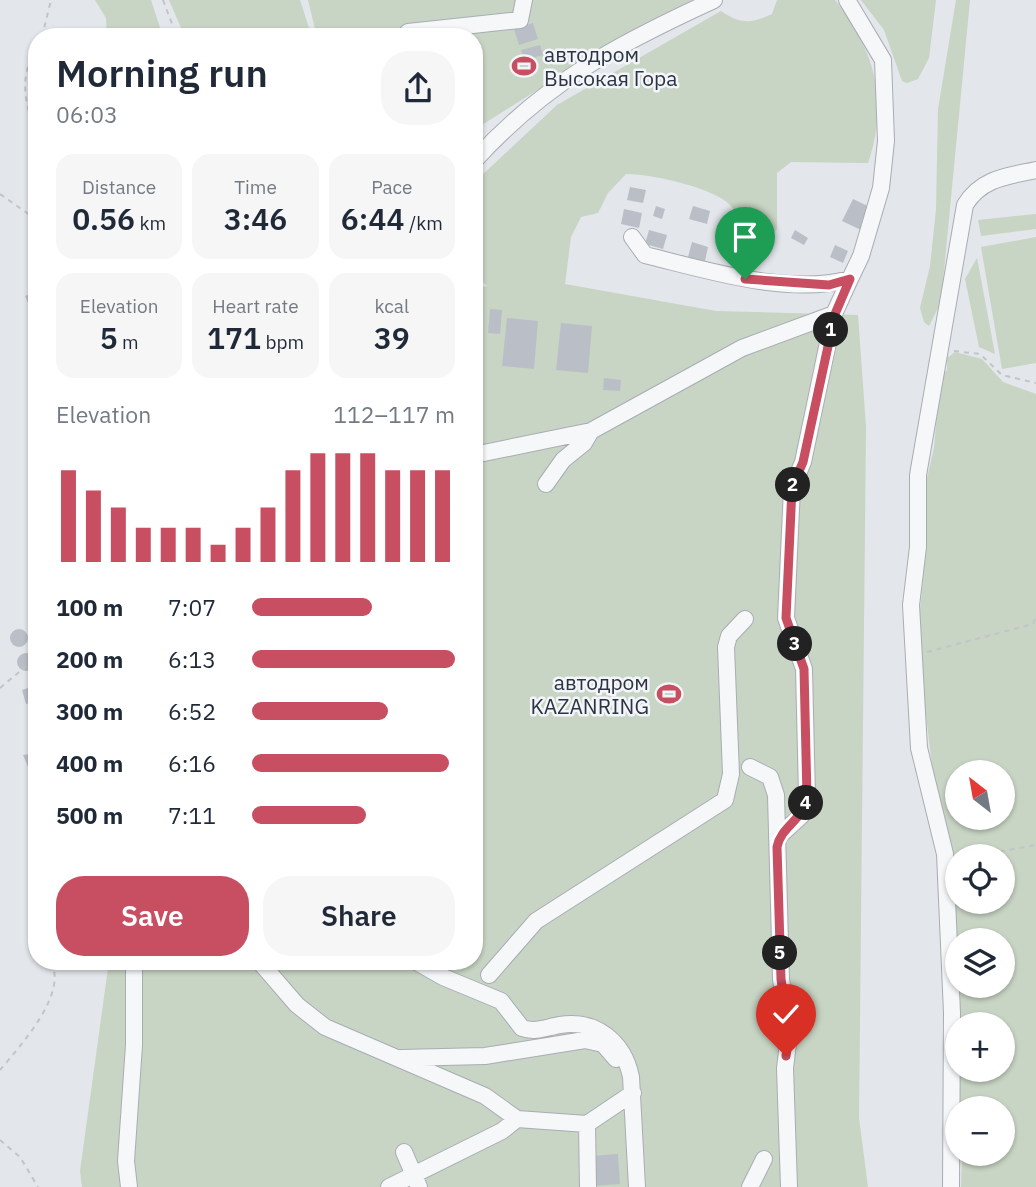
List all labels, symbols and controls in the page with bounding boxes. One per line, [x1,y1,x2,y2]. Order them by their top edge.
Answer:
place label: автодром Высокая Гора [544,40,677,92]
text: Morning run [56,48,268,97]
button: share [381,51,455,125]
sports icon: автодром Высокая Гора [510,52,538,80]
text: 06:03 [56,99,118,129]
text: Distance [82,175,156,199]
text: Time [234,175,277,199]
text: Pace [371,175,413,199]
text: 0.56 [72,199,135,238]
text: 3:46 [224,199,287,238]
text: 6:44 [341,199,404,238]
pin [715,207,775,279]
text: km [135,211,166,235]
text: /km [404,211,443,235]
icon: arrive [726,218,764,256]
text: Elevation [80,294,159,318]
text: Heart rate [212,294,299,318]
text: kcal [375,294,409,318]
pin: 1 [814,312,848,348]
text: 1 [825,317,836,341]
text: 5 [100,318,118,357]
text: 171 [207,318,261,357]
text: 39 [374,318,410,357]
text: m [118,330,139,354]
text: bpm [261,330,304,354]
text: Elevation [56,399,151,429]
text: 112–117 m [333,399,455,429]
pin: 2 [776,468,810,503]
text: 2 [787,472,798,496]
text: 100 m [56,592,123,622]
text: 7:07 [168,592,216,622]
pin: 3 [778,626,812,662]
text: 3 [789,631,800,655]
text: 200 m [56,644,123,674]
text: 6:13 [168,644,216,674]
place label: автодром KAZANRING [530,668,649,720]
sports icon: автодром KAZANRING [655,680,683,708]
text: 300 m [56,696,123,726]
text: 6:52 [168,696,216,726]
text: 400 m [56,748,123,778]
text: 6:16 [168,748,216,778]
north arrow [945,760,1015,830]
map controls [945,760,1015,1166]
pin: 4 [788,786,824,820]
text: 4 [800,790,811,814]
text: 500 m [56,800,123,830]
text: 7:11 [168,800,216,830]
button: locate [945,844,1015,914]
button: Save [56,876,249,956]
button: Share [263,876,455,956]
button: layers [945,928,1015,998]
pin: 5 [762,936,798,970]
text: 5 [774,940,785,964]
pin [756,984,816,1056]
icon: check [767,995,805,1033]
button: + [945,1012,1015,1082]
button: − [945,1096,1015,1166]

